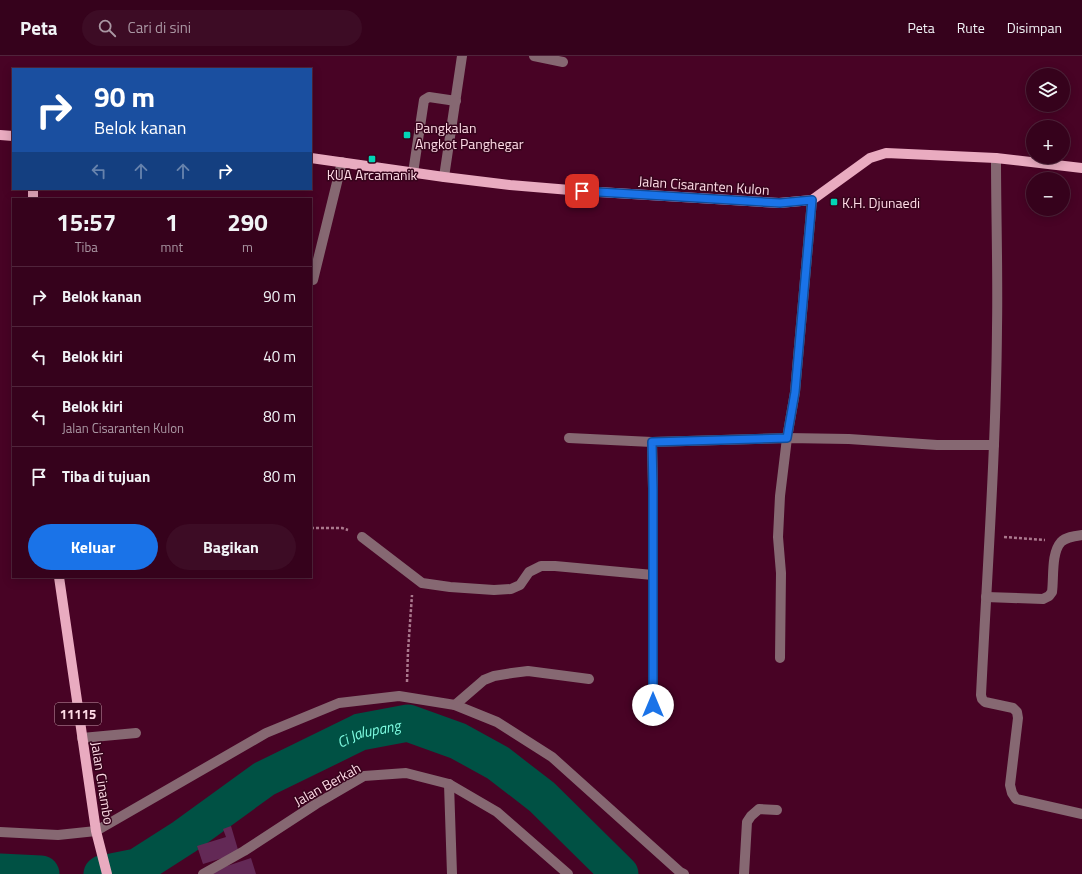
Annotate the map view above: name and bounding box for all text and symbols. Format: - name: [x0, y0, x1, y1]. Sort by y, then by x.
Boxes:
- search box: [82, 10, 362, 46]
- text: Peta: [20, 13, 58, 42]
- text: Cari di sini: [128, 16, 191, 39]
- icon: search: [96, 17, 118, 39]
- text: Peta: [908, 17, 935, 38]
- text: Rute: [957, 17, 985, 38]
- text: Disimpan: [1007, 17, 1062, 38]
- map controls: [1026, 68, 1070, 216]
- button: layers: [1026, 68, 1070, 112]
- text: 90 m: [94, 75, 155, 118]
- icon: right: [28, 84, 80, 136]
- text: Belok kanan: [94, 114, 186, 141]
- place label: Pangkalan Angkot Panghegar: [415, 117, 524, 154]
- button: +: [1026, 120, 1070, 164]
- marker: Pangkalan Angkot Panghegar: [402, 130, 412, 140]
- marker: KUA Arcamanik: [367, 154, 377, 164]
- icon: left: [88, 160, 110, 182]
- icon: ahead: [130, 160, 152, 182]
- icon: ahead: [172, 160, 194, 182]
- icon: right: [214, 160, 236, 182]
- place label: KUA Arcamanik: [327, 164, 418, 185]
- street label: Jalan Cisaranten Kulon: [638, 170, 770, 200]
- button: −: [1026, 172, 1070, 216]
- pin: [565, 174, 599, 208]
- icon: arrive: [571, 180, 593, 202]
- place label: K.H. Djunaedi: [842, 192, 920, 213]
- marker: K.H. Djunaedi: [829, 197, 839, 207]
- text: 15:57: [56, 204, 116, 240]
- text: 1: [165, 204, 179, 240]
- text: 290: [227, 204, 268, 240]
- text: Tiba: [75, 237, 98, 257]
- text: mnt: [161, 237, 183, 257]
- text: m: [242, 237, 253, 257]
- text: Belok kanan: [62, 285, 142, 308]
- text: 90 m: [263, 285, 296, 308]
- icon: right: [28, 286, 50, 308]
- text: Belok kiri: [62, 345, 123, 368]
- text: 40 m: [263, 345, 296, 368]
- icon: left: [28, 346, 50, 368]
- text: Belok kiri: [62, 395, 123, 418]
- text: 80 m: [263, 405, 296, 428]
- icon: left: [28, 406, 50, 428]
- text: Jalan Cisaranten Kulon: [62, 418, 184, 438]
- text: Tiba di tujuan: [62, 465, 150, 488]
- text: 80 m: [263, 465, 296, 488]
- icon: arrive: [28, 466, 50, 488]
- button: Keluar: [28, 524, 158, 570]
- button: Bagikan: [166, 524, 296, 570]
- position arrow: [632, 684, 674, 726]
- road number: 11115: [55, 703, 101, 725]
- water label: Ci Jalupang: [333, 713, 404, 753]
- street label: Jalan Cinambo: [86, 740, 120, 826]
- street label: Jalan Berkah: [290, 757, 364, 811]

